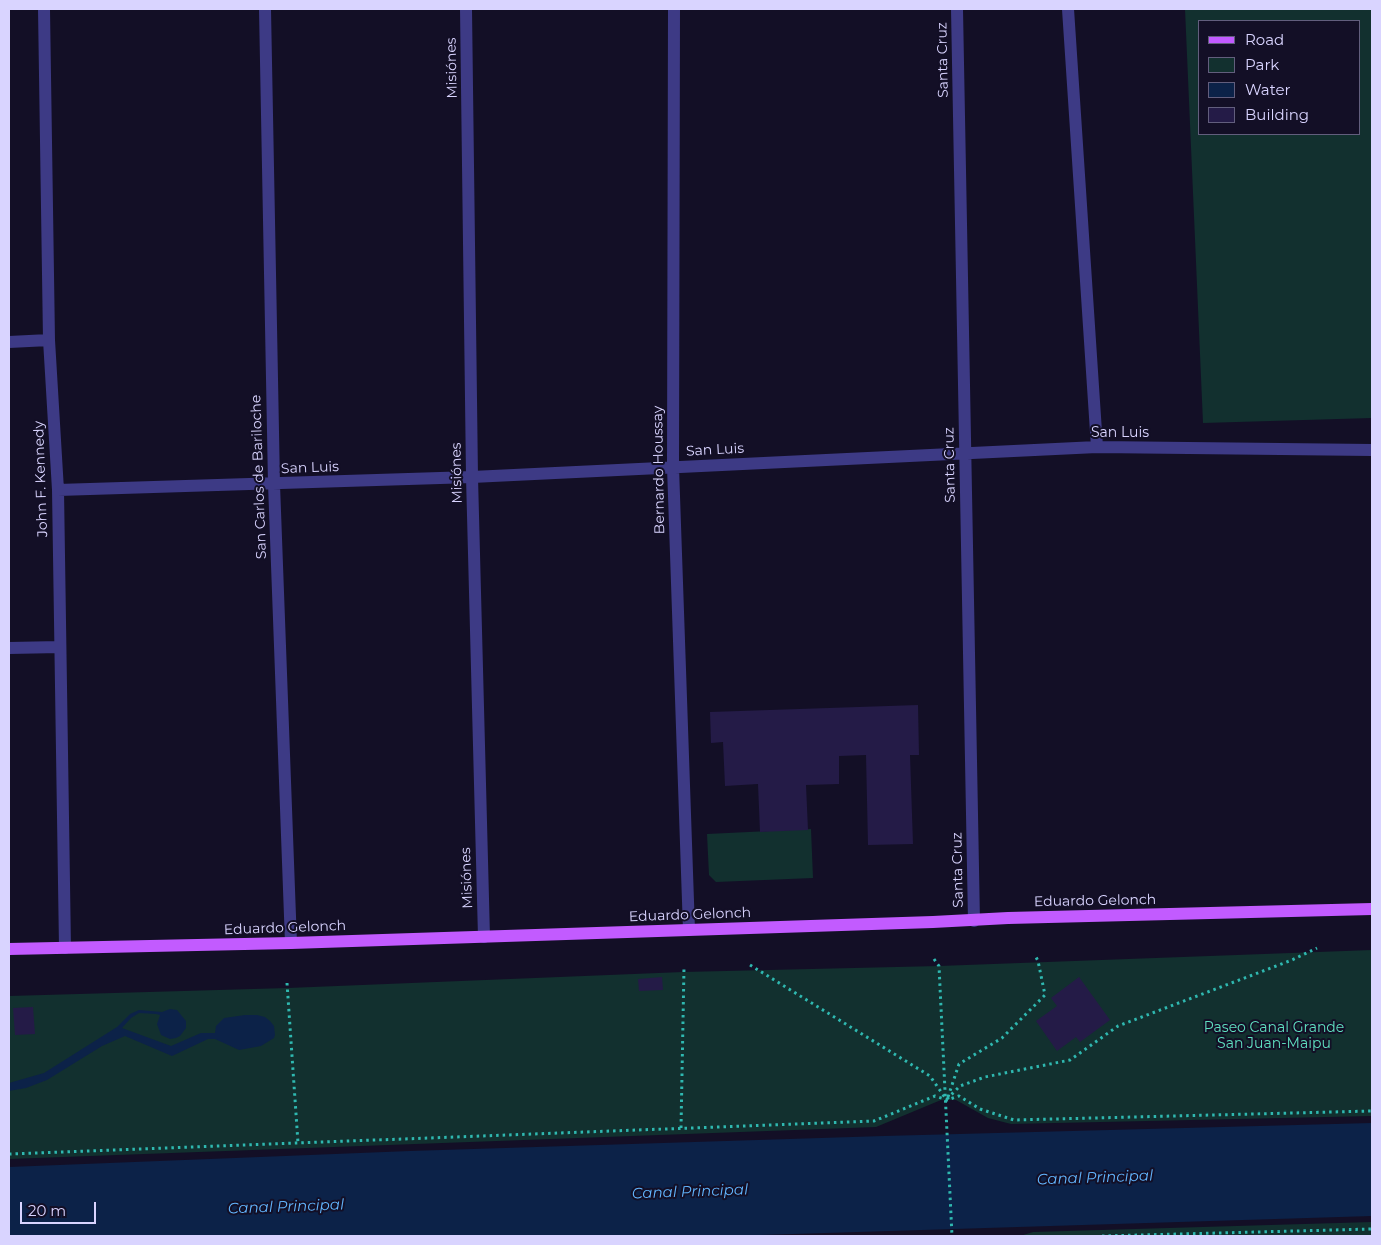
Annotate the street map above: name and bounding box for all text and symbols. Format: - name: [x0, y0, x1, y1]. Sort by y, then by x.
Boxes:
- legend: [1198, 20, 1361, 135]
- street label: Santa Cruz: [934, 22, 952, 98]
- text: Road: [1245, 30, 1284, 49]
- street label: Misiónes: [443, 37, 461, 99]
- text: Park: [1245, 55, 1279, 74]
- text: Water: [1245, 80, 1291, 99]
- text: Building: [1245, 105, 1309, 124]
- street label: San Carlos de Bariloche: [248, 394, 270, 560]
- street label: Bernardo Houssay: [649, 406, 669, 534]
- street label: John F. Kennedy: [31, 421, 51, 537]
- street label: San Luis: [1091, 425, 1149, 441]
- street label: Santa Cruz: [941, 427, 959, 503]
- street label: San Luis: [686, 440, 744, 460]
- street label: Misiónes: [448, 442, 466, 504]
- street label: San Luis: [281, 459, 339, 477]
- street label: Santa Cruz: [949, 832, 967, 908]
- street label: Misiónes: [458, 847, 476, 909]
- street label: Eduardo Gelonch: [1034, 892, 1156, 910]
- street label: Eduardo Gelonch: [629, 904, 751, 926]
- street label: Eduardo Gelonch: [224, 917, 346, 939]
- park label: Paseo Canal Grande San Juan-Maipu: [1204, 1020, 1344, 1052]
- water label: Canal Principal: [1037, 1167, 1153, 1189]
- water label: Canal Principal: [632, 1181, 748, 1203]
- scale bar: [22, 1192, 99, 1224]
- water label: Canal Principal: [228, 1196, 344, 1218]
- text: 20 m: [28, 1201, 66, 1220]

